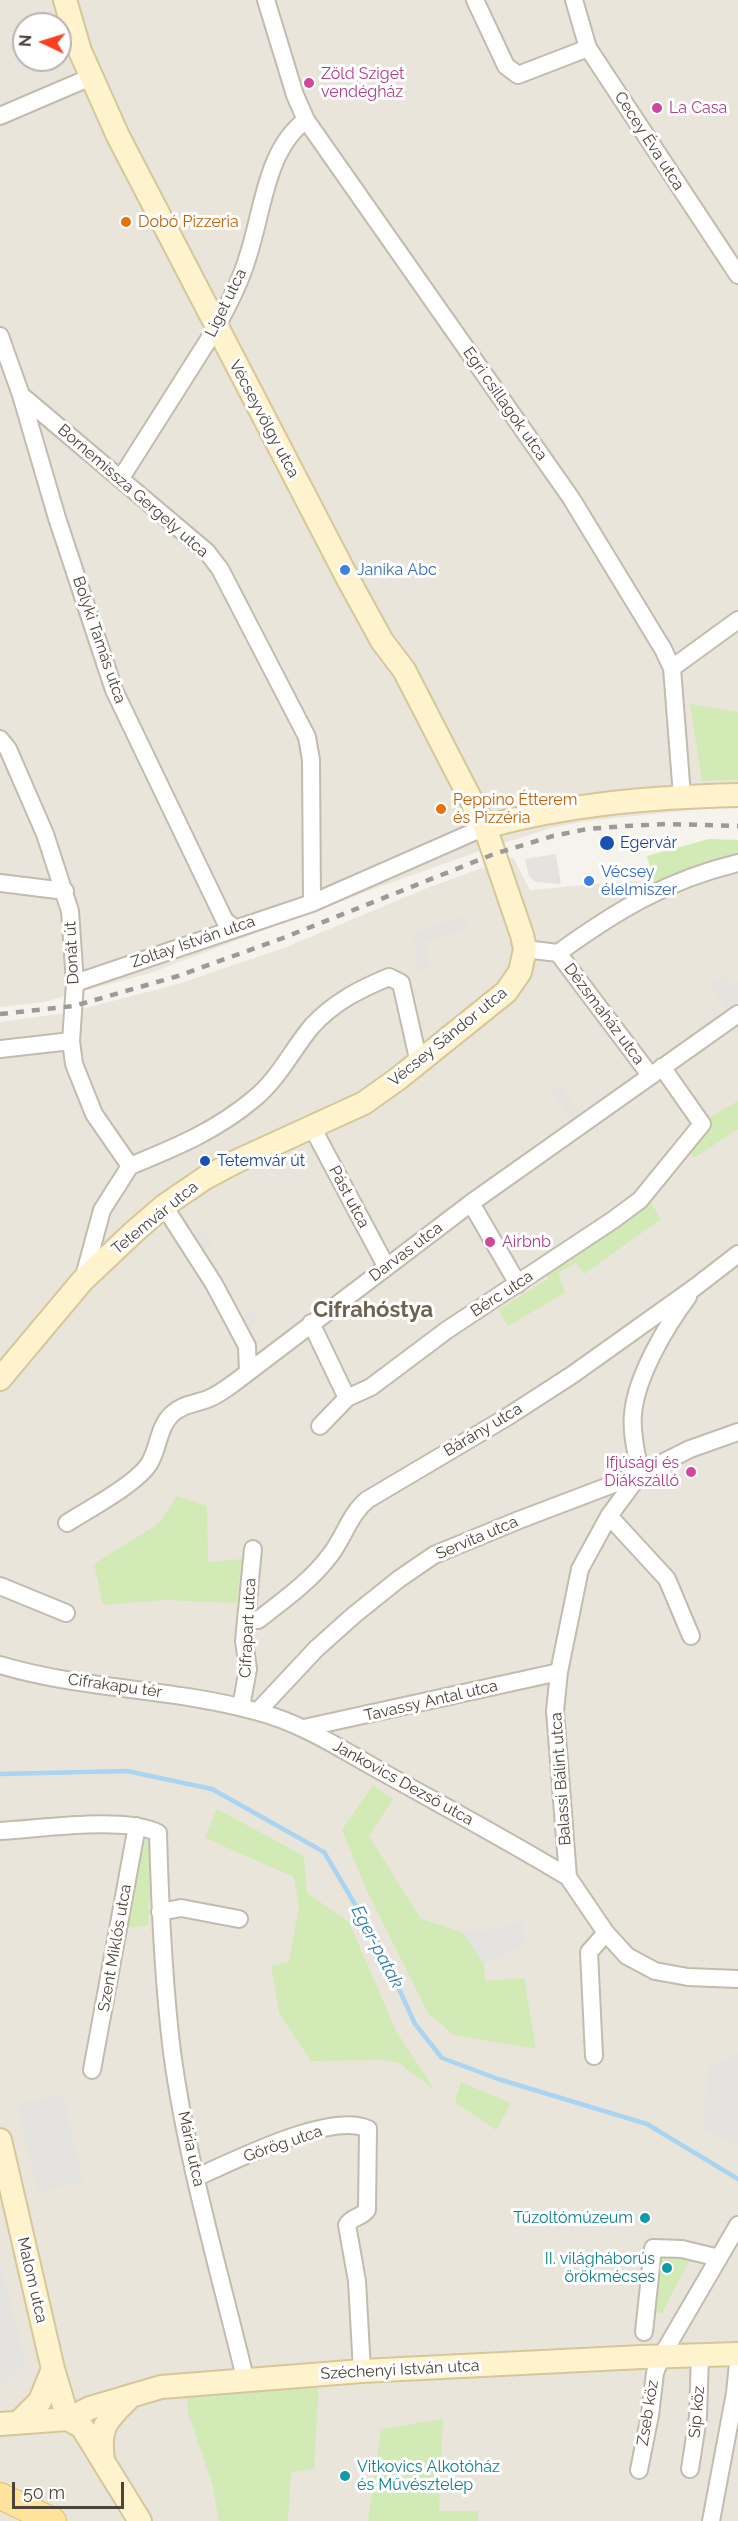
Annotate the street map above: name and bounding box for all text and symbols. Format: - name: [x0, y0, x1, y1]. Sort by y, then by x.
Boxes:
- north arrow: [12, 12, 72, 72]
- text: N: [16, 34, 35, 48]
- place label: Zöld Sziget vendégház: [321, 64, 404, 102]
- marker: Zöld Sziget vendégház: [302, 76, 316, 90]
- street label: Cecey Éva utca: [610, 88, 688, 194]
- place label: La Casa: [669, 98, 727, 118]
- marker: La Casa: [650, 101, 664, 115]
- place label: Dobó Pizzeria: [138, 212, 239, 232]
- marker: Dobó Pizzeria: [119, 215, 133, 229]
- street label: Liget utca: [201, 266, 251, 340]
- street label: Egri csillagok utca: [459, 344, 551, 464]
- street label: Vécseyvölgy utca: [225, 357, 303, 481]
- street label: Bornemissza Gergely utca: [54, 420, 212, 562]
- place label: Janika Abc: [357, 560, 437, 580]
- marker: Janika Abc: [338, 563, 352, 577]
- street label: Bolyki Tamás utca: [68, 574, 130, 706]
- place label: Peppino Étterem és Pizzéria: [453, 790, 577, 828]
- marker: Peppino Étterem és Pizzéria: [434, 802, 448, 816]
- place label: Egervár: [620, 833, 677, 853]
- marker: Egervár: [598, 834, 616, 852]
- place label: Vécsey élelmiszer: [601, 862, 677, 900]
- marker: Vécsey élelmiszer: [582, 874, 596, 888]
- street label: Zoltay István utca: [128, 912, 258, 972]
- street label: Donát út: [61, 921, 83, 985]
- street label: Dézsmaház utca: [560, 960, 648, 1068]
- street label: Vécsey Sándor utca: [385, 983, 511, 1091]
- place label: Tetemvár út: [217, 1151, 305, 1171]
- marker: Tetemvár út: [198, 1154, 212, 1168]
- street label: Pást utca: [325, 1162, 373, 1232]
- street label: Tetemvár utca: [108, 1177, 202, 1259]
- street label: Darvas utca: [366, 1218, 446, 1286]
- place label: Airbnb: [502, 1232, 551, 1252]
- marker: Airbnb: [483, 1235, 497, 1249]
- street label: Bérc utca: [467, 1267, 537, 1321]
- district label: Cifrahóstya: [313, 1297, 433, 1323]
- street label: Bárány utca: [440, 1399, 526, 1461]
- place label: Ifjúsági és Diákszálló: [604, 1453, 679, 1491]
- marker: Ifjúsági és Diákszálló: [684, 1465, 698, 1479]
- street label: Servita utca: [433, 1512, 521, 1564]
- street label: Cifrapart utca: [236, 1578, 260, 1678]
- street label: Cifrakapu tér: [67, 1670, 163, 1702]
- street label: Tavassy Antal utca: [362, 1676, 500, 1726]
- street label: Balassi Bálint utca: [547, 1712, 575, 1846]
- street label: Jankovics Dezső utca: [329, 1736, 477, 1830]
- street label: Szent Miklós utca: [94, 1883, 136, 2013]
- water label: Eger-patak: [346, 1902, 408, 1992]
- street label: Mária utca: [174, 2109, 208, 2189]
- street label: Görög utca: [241, 2122, 325, 2166]
- place label: Tűzoltómúzeum: [513, 2208, 633, 2228]
- marker: Tűzoltómúzeum: [638, 2211, 652, 2225]
- street label: Malom utca: [13, 2235, 51, 2325]
- place label: II. világháborús örökmécses: [545, 2249, 655, 2287]
- marker: II. világháborús örökmécses: [660, 2261, 674, 2275]
- street label: Széchenyi István utca: [320, 2356, 480, 2384]
- street label: Zseb köz: [633, 2379, 663, 2447]
- street label: Síp köz: [685, 2385, 709, 2439]
- place label: Vitkovics Alkotóház és Művésztelep: [357, 2457, 500, 2495]
- marker: Vitkovics Alkotóház és Művésztelep: [338, 2469, 352, 2483]
- scale bar: [15, 2470, 128, 2508]
- text: 50 m: [23, 2482, 65, 2503]

